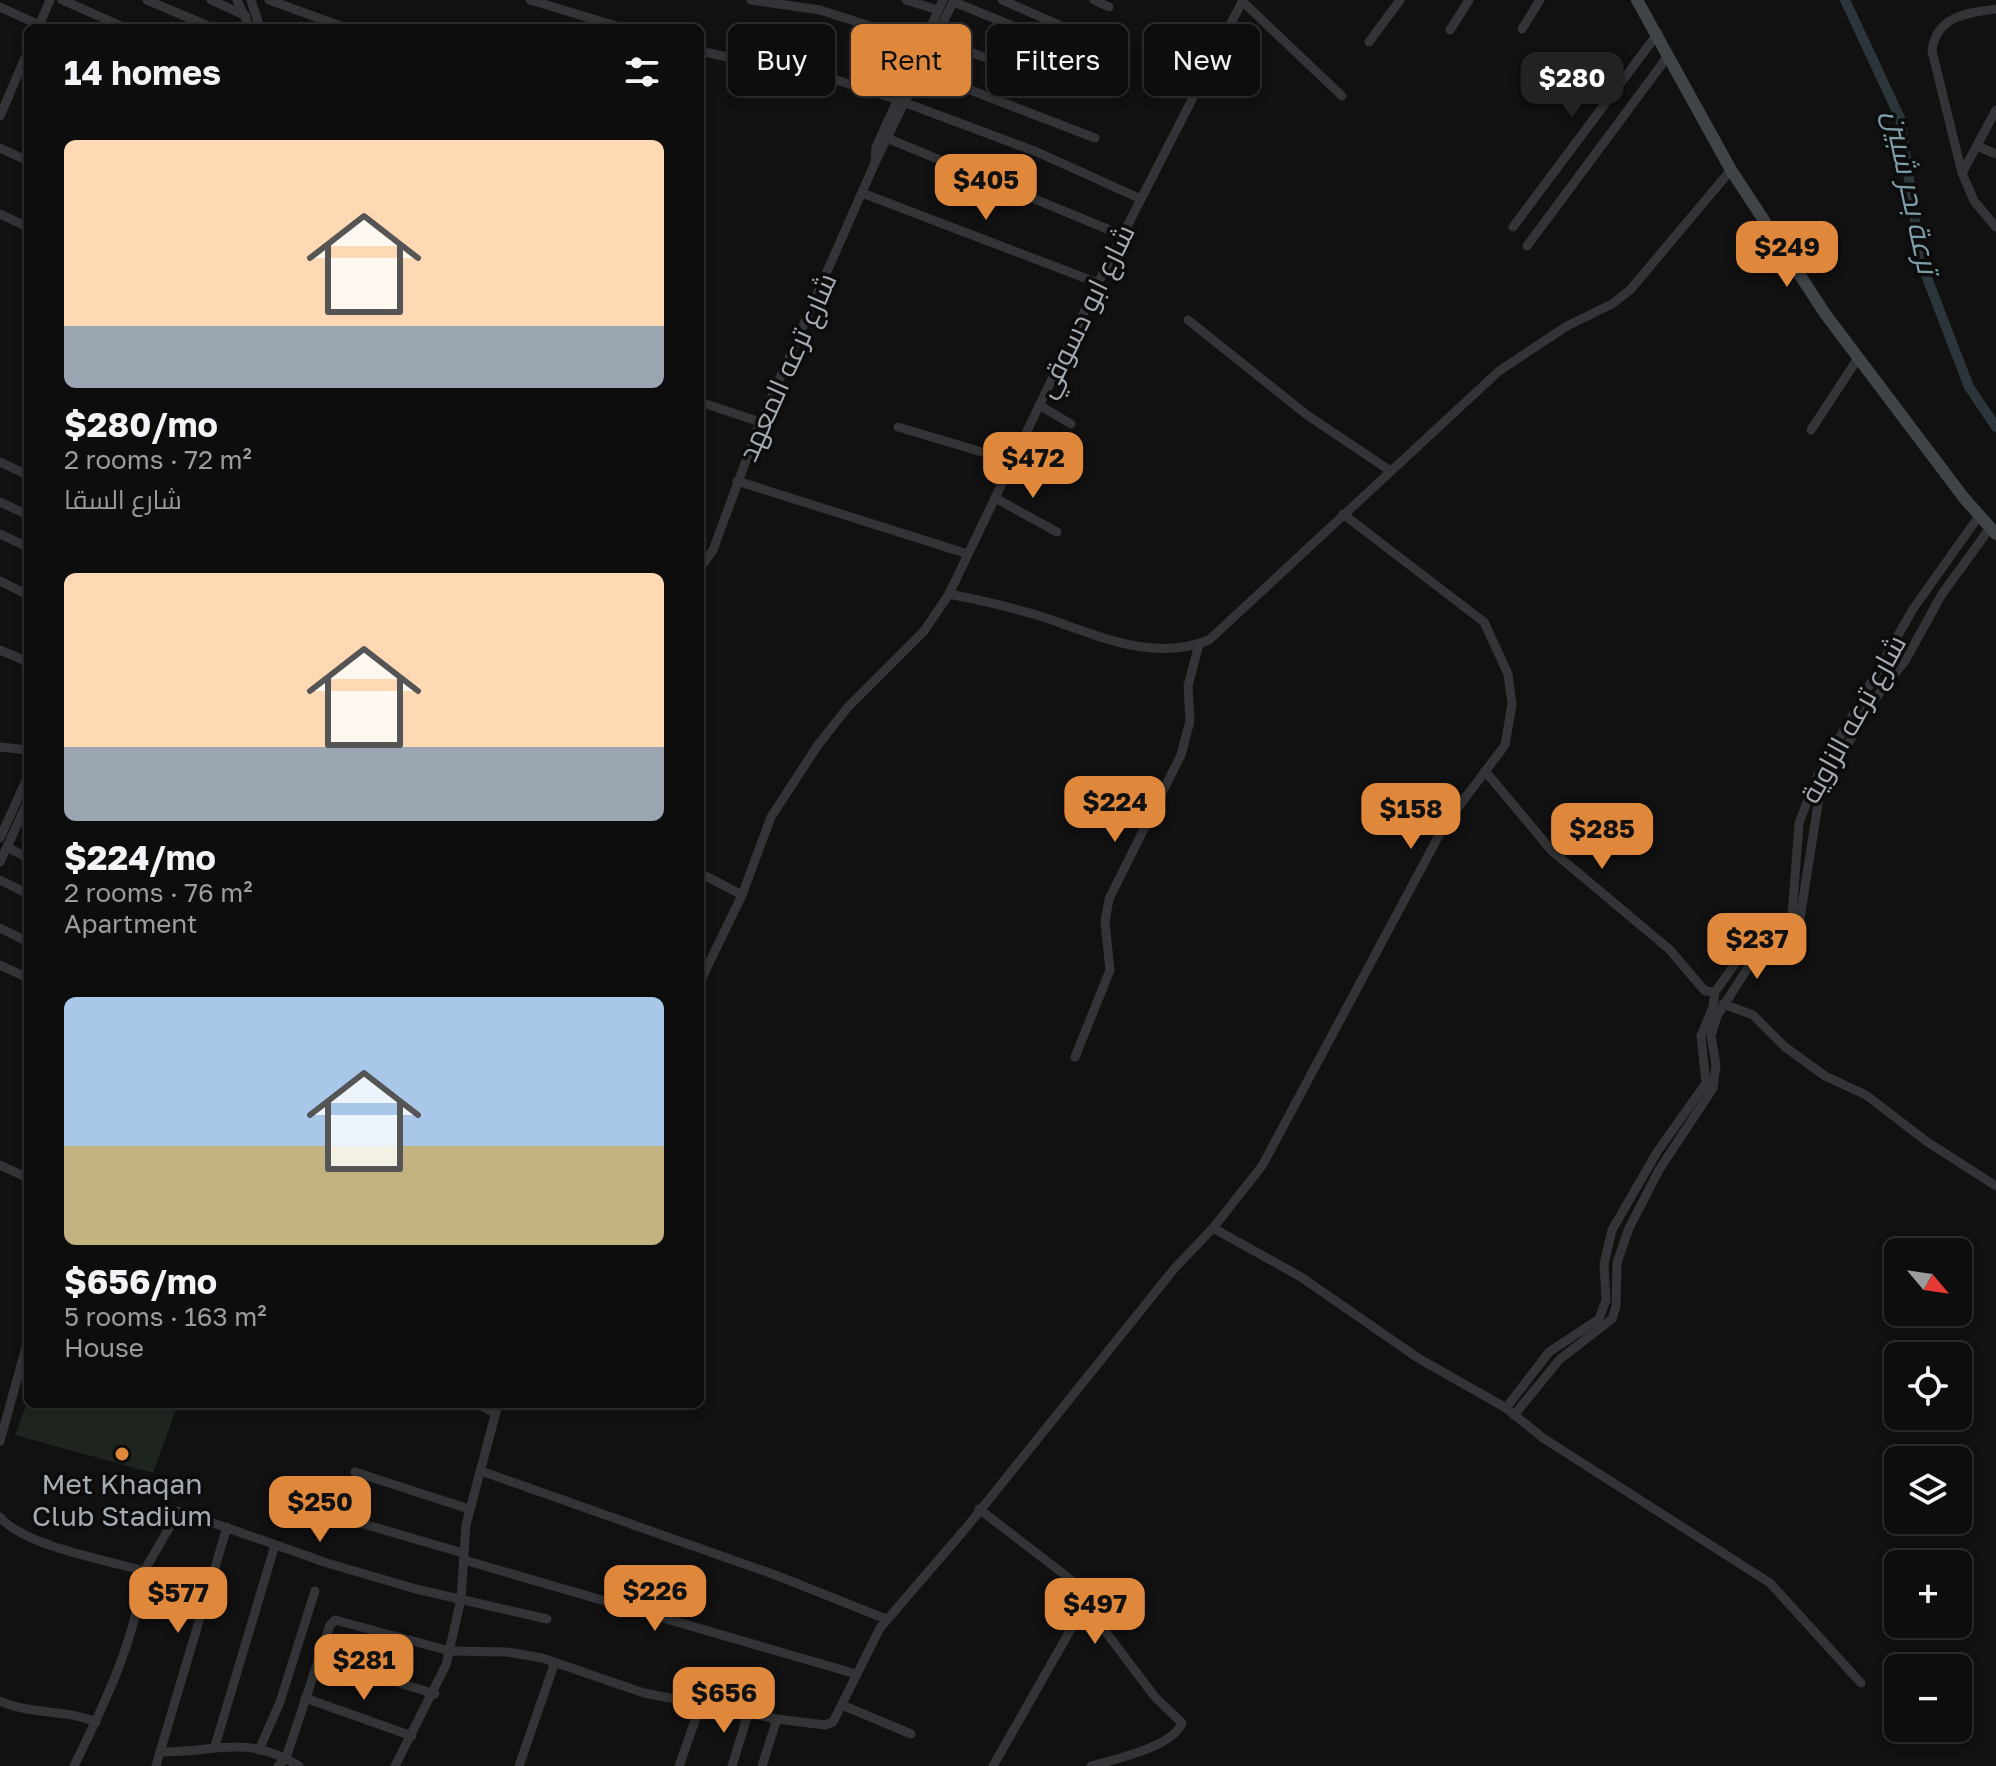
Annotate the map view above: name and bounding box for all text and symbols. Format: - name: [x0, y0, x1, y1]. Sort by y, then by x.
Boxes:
- chip: Buy: [728, 24, 835, 96]
- chip: Rent: [851, 24, 971, 96]
- chip: Filters: [987, 24, 1128, 96]
- chip: New: [1144, 24, 1260, 96]
- icon: filters: [620, 50, 664, 94]
- text: 14 homes: [64, 52, 221, 92]
- pin: $280: [1525, 52, 1619, 120]
- text: $280: [1539, 62, 1605, 93]
- water label: ترعة بحر شبين: [1876, 107, 1948, 282]
- pin: $405: [939, 154, 1033, 222]
- text: $405: [953, 164, 1019, 195]
- icon: home: [292, 192, 436, 336]
- street label: شارع ابو دسوقي: [1028, 219, 1146, 405]
- pin: $249: [1740, 221, 1834, 289]
- text: $249: [1754, 231, 1820, 262]
- street label: شارع ترعه المعهد: [730, 268, 845, 467]
- text: $280/mo: [64, 404, 218, 444]
- pin: $472: [986, 432, 1080, 500]
- text: $472: [1001, 442, 1065, 473]
- text: 2 rooms · 72 m²: [64, 444, 252, 475]
- text: شارع السقا: [64, 484, 182, 515]
- icon: home: [292, 625, 436, 769]
- street label: شارع ترعه الزاوية: [1793, 629, 1915, 810]
- pin: $224: [1068, 776, 1162, 844]
- pin: $158: [1364, 783, 1458, 851]
- text: $224: [1082, 786, 1148, 817]
- text: $158: [1379, 793, 1443, 824]
- pin: $285: [1555, 803, 1649, 871]
- text: $285: [1569, 813, 1635, 844]
- text: $224/mo: [64, 837, 216, 877]
- text: 2 rooms · 76 m²: [64, 877, 253, 908]
- text: Apartment: [64, 908, 197, 939]
- pin: $237: [1710, 913, 1804, 981]
- text: $237: [1725, 923, 1789, 954]
- icon: home: [292, 1049, 436, 1193]
- north arrow: [1884, 1238, 1972, 1326]
- map controls: [1884, 1238, 1972, 1742]
- text: $656/mo: [64, 1261, 217, 1301]
- text: 5 rooms · 163 m²: [64, 1301, 267, 1332]
- text: House: [64, 1332, 144, 1363]
- button: locate: [1884, 1342, 1972, 1430]
- marker: Met Khaqan Club Stadium: [113, 1445, 131, 1463]
- button: layers: [1884, 1446, 1972, 1534]
- place label: Met Khaqan Club Stadium: [32, 1467, 212, 1532]
- pin: $250: [273, 1476, 367, 1544]
- text: $250: [287, 1486, 353, 1517]
- button: +: [1884, 1550, 1972, 1638]
- pin: $226: [608, 1565, 702, 1633]
- pin: $577: [131, 1567, 225, 1635]
- text: $226: [622, 1575, 688, 1606]
- text: $577: [147, 1577, 209, 1608]
- pin: $497: [1048, 1578, 1142, 1646]
- text: $497: [1063, 1588, 1127, 1619]
- pin: $281: [317, 1634, 411, 1702]
- text: $281: [332, 1644, 396, 1675]
- button: −: [1884, 1654, 1972, 1742]
- pin: $656: [677, 1667, 771, 1735]
- text: $656: [691, 1677, 757, 1708]

